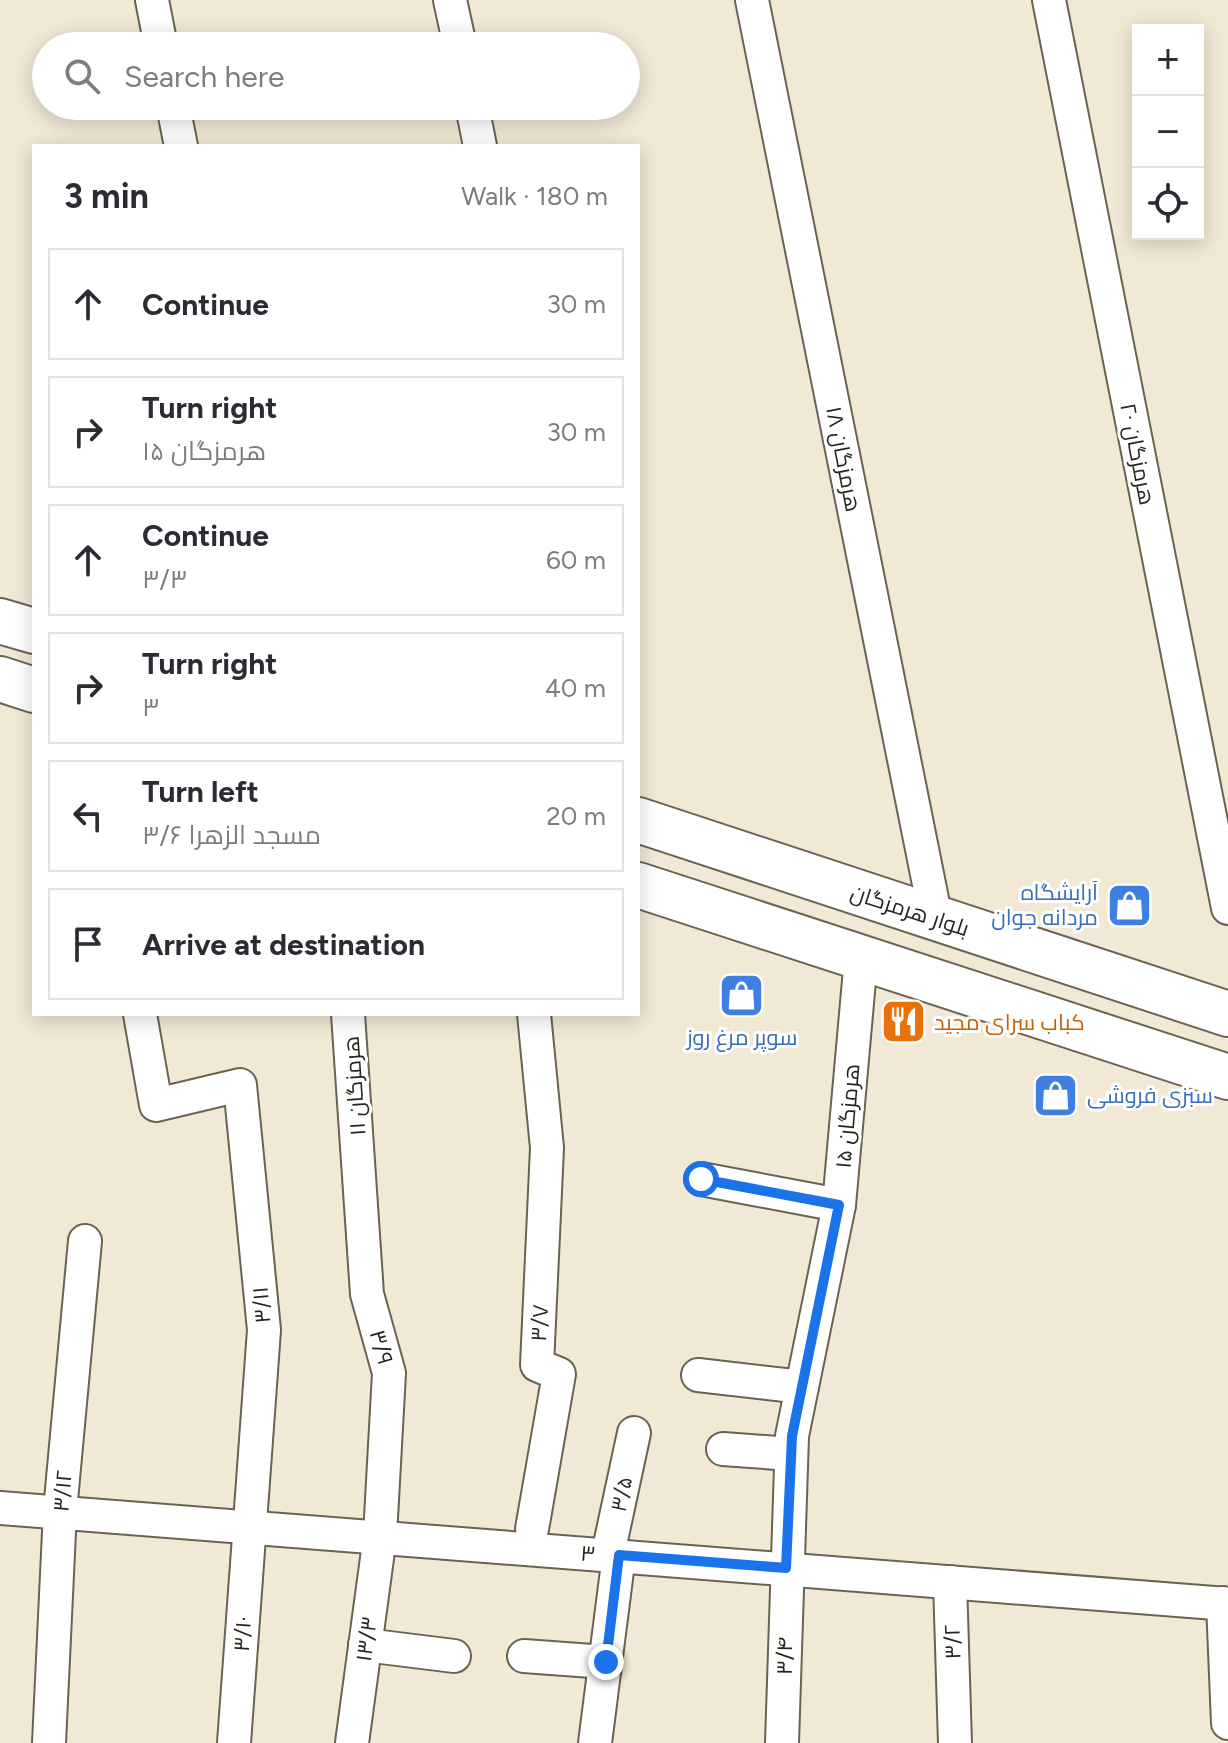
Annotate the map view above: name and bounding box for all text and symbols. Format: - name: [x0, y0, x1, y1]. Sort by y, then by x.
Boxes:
- map controls: [1132, 24, 1204, 240]
- button: +: [1132, 24, 1204, 96]
- search box: [32, 32, 640, 120]
- icon: search: [60, 54, 104, 98]
- text: Search here: [124, 58, 284, 95]
- button: −: [1132, 96, 1204, 168]
- button: locate: [1132, 168, 1204, 240]
- text: 3 min: [64, 176, 149, 217]
- text: Walk · 180 m: [461, 180, 608, 212]
- icon: ahead: [66, 282, 110, 326]
- text: Continue: [142, 286, 269, 323]
- text: 30 m: [547, 288, 606, 320]
- text: Turn right: [142, 389, 277, 426]
- street label: هرمزگان ۲۰: [1114, 401, 1161, 507]
- street label: هرمزگان ۱۸: [820, 404, 867, 514]
- icon: right: [66, 410, 110, 454]
- text: 30 m: [547, 416, 606, 448]
- text: هرمزگان ۱۵: [142, 435, 266, 467]
- text: Continue: [142, 517, 269, 554]
- icon: ahead: [66, 538, 110, 582]
- text: 60 m: [546, 544, 606, 576]
- text: ۳/۳: [142, 563, 187, 595]
- text: Turn right: [142, 645, 277, 682]
- icon: right: [66, 666, 110, 710]
- text: 40 m: [545, 672, 606, 704]
- text: ۳: [142, 691, 160, 723]
- text: Turn left: [142, 773, 259, 810]
- icon: left: [66, 794, 110, 838]
- text: 20 m: [546, 800, 606, 832]
- text: مسجد الزهرا ۳/۶: [142, 819, 321, 851]
- street label: بلوار هرمزگان: [847, 879, 973, 942]
- place label: آرایشگاه مردانه جوان: [991, 879, 1098, 931]
- shop icon: آرایشگاه مردانه جوان: [1105, 881, 1153, 929]
- icon: arrive: [66, 922, 110, 966]
- text: Arrive at destination: [142, 926, 425, 963]
- shop icon: سوپر مرغ روز: [718, 972, 766, 1020]
- restaurant icon: کباب سرای مجید: [879, 998, 927, 1046]
- place label: کباب سرای مجید: [934, 1009, 1085, 1036]
- place label: سوپر مرغ روز: [685, 1024, 797, 1052]
- street label: هرمزگان ۱۱: [338, 1035, 371, 1137]
- street label: هرمزگان ۱۵: [829, 1063, 866, 1170]
- shop icon: سبزی فروشی: [1032, 1071, 1080, 1119]
- place label: سبزی فروشی: [1087, 1082, 1213, 1109]
- route start: [683, 1161, 719, 1197]
- street label: ۳/۱۱: [246, 1285, 277, 1325]
- street label: ۳/۷: [525, 1304, 554, 1342]
- street label: ۳/۹: [364, 1327, 399, 1368]
- street label: ۳/۱۲: [47, 1469, 78, 1513]
- street label: ۳/۵: [605, 1474, 638, 1514]
- street label: ۳: [580, 1540, 596, 1567]
- street label: ۳/۱۰: [228, 1615, 257, 1653]
- street label: ۱۳/۳: [350, 1615, 383, 1663]
- street label: ۳/۲: [938, 1624, 967, 1660]
- street label: ۳/۴: [771, 1637, 798, 1675]
- route end: [588, 1644, 624, 1680]

